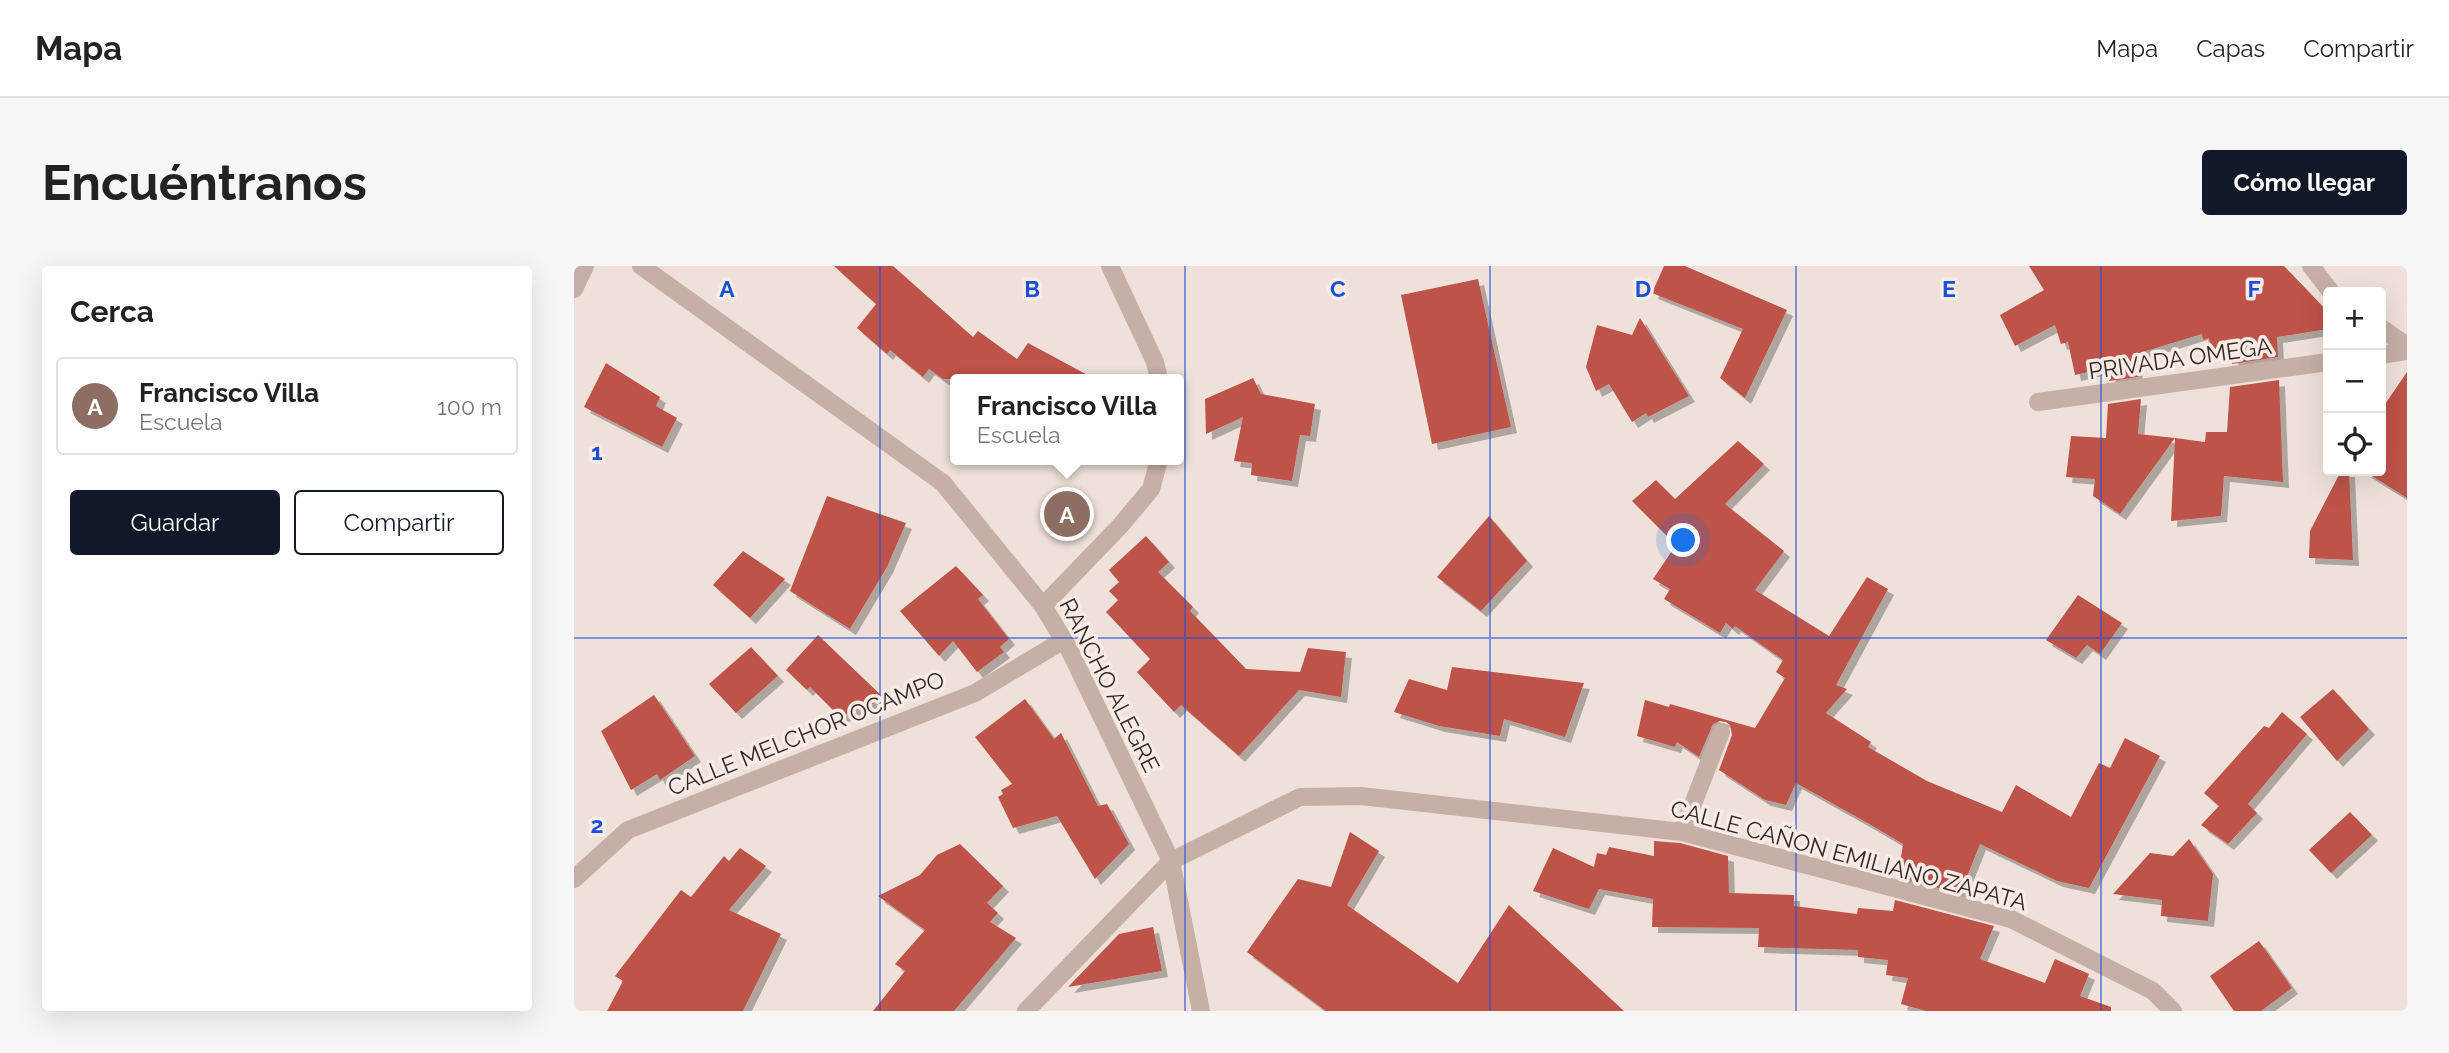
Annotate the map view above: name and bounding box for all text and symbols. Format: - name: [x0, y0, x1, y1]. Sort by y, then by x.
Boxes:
- text: Mapa: [35, 29, 122, 68]
- text: Mapa: [2096, 34, 2158, 63]
- text: Capas: [2196, 34, 2265, 63]
- text: Compartir: [2303, 34, 2414, 63]
- button: Cómo llegar: [2202, 150, 2407, 215]
- text: Encuéntranos: [42, 154, 367, 211]
- text: A: [719, 275, 735, 302]
- text: B: [1024, 275, 1040, 302]
- text: C: [1330, 275, 1346, 302]
- text: D: [1635, 275, 1651, 302]
- text: E: [1942, 275, 1956, 302]
- text: F: [2247, 275, 2261, 302]
- map controls: [2323, 287, 2386, 476]
- button: +: [2323, 287, 2386, 350]
- text: Cerca: [70, 294, 154, 329]
- street label: PRIVADA OMEGA: [2087, 332, 2274, 384]
- button: −: [2323, 350, 2386, 413]
- popup: [950, 374, 1184, 465]
- text: Francisco Villa: [139, 378, 319, 408]
- text: Francisco Villa: [977, 391, 1157, 421]
- text: A: [87, 393, 103, 420]
- text: 100 m: [437, 393, 502, 420]
- text: Escuela: [139, 408, 223, 435]
- button: locate: [2323, 413, 2386, 476]
- text: Escuela: [977, 421, 1061, 448]
- text: 1: [591, 438, 603, 465]
- pin: A: [1044, 488, 1090, 540]
- button: Guardar: [70, 490, 280, 555]
- button: Compartir: [294, 490, 504, 555]
- your location: [1666, 523, 1700, 557]
- street label: RANCHO ALEGRE: [1054, 594, 1166, 776]
- street label: CALLE MELCHOR OCAMPO: [664, 665, 948, 801]
- street label: CALLE CAÑON EMILIANO ZAPATA: [1668, 794, 2031, 916]
- text: 2: [591, 811, 603, 838]

